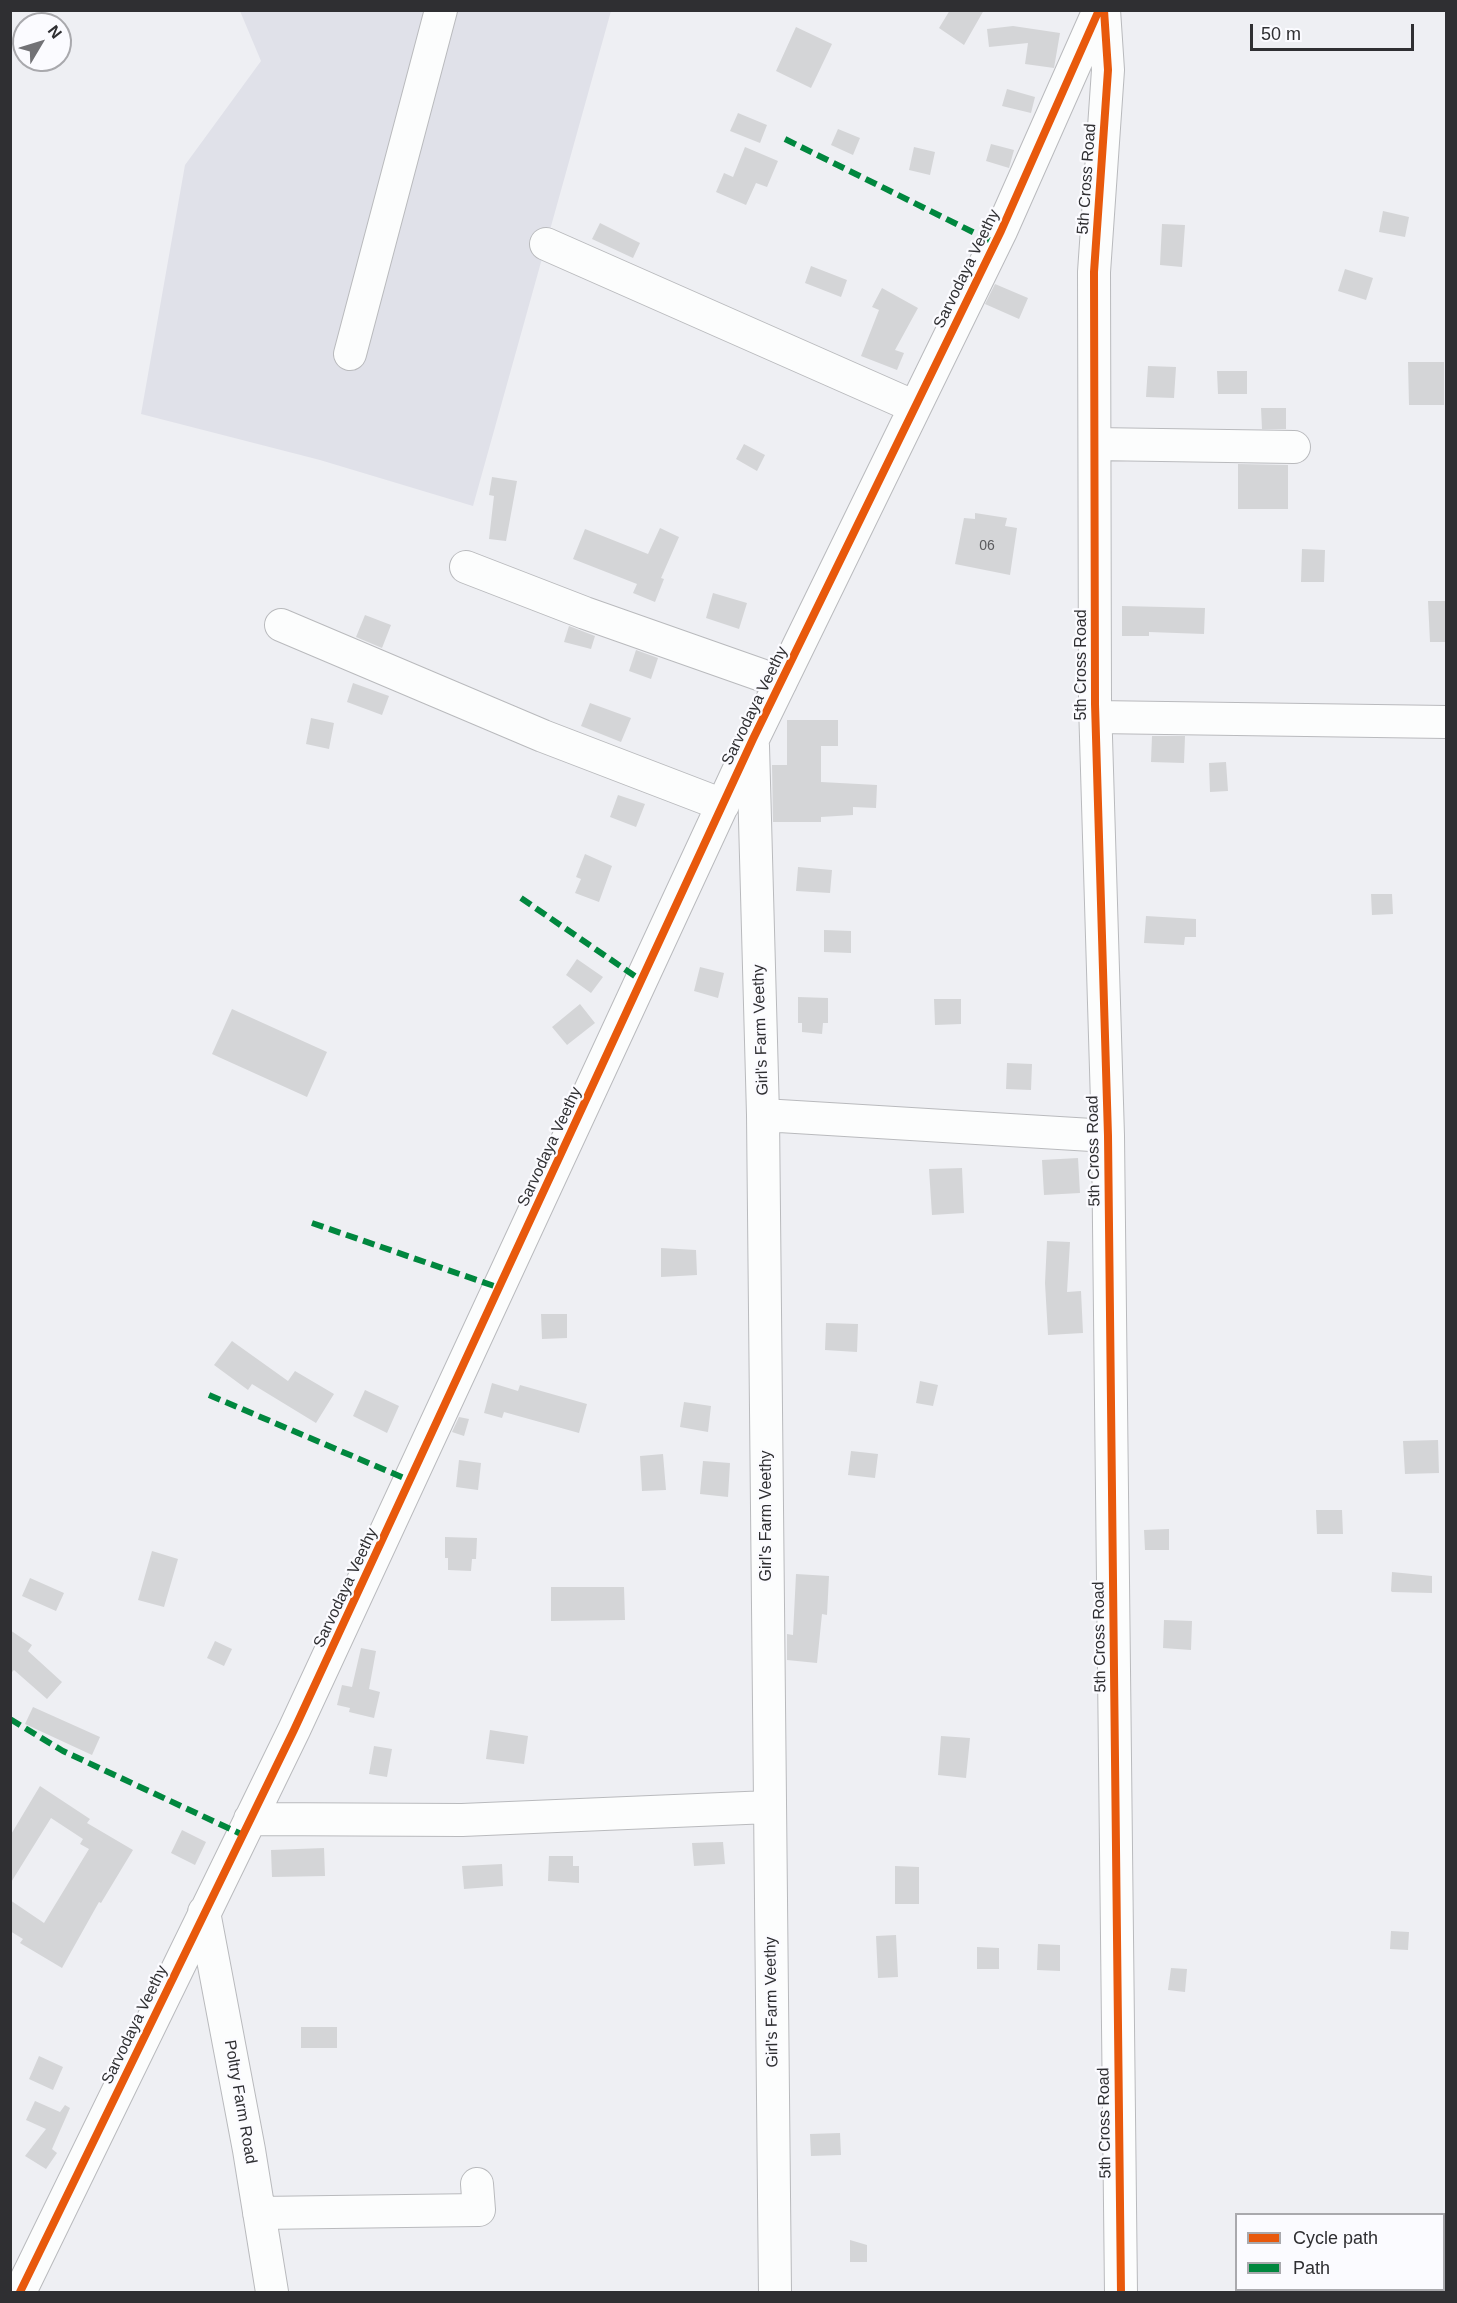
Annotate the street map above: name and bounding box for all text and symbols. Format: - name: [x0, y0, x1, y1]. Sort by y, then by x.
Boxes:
- north arrow: [12, 12, 72, 72]
- scale bar: [1253, 12, 1416, 50]
- text: N: [45, 22, 65, 42]
- text: 50 m: [1261, 24, 1301, 44]
- street label: 5th Cross Road: [1074, 123, 1100, 235]
- street label: Sarvodaya Veethy: [930, 206, 1004, 332]
- house number: 06: [979, 538, 995, 554]
- street label: 5th Cross Road: [1072, 609, 1092, 721]
- street label: Sarvodaya Veethy: [718, 643, 792, 769]
- street label: Girl's Farm Veethy: [749, 964, 773, 1096]
- street label: Sarvodaya Veethy: [514, 1084, 586, 1210]
- street label: 5th Cross Road: [1083, 1095, 1105, 1207]
- street label: Girl's Farm Veethy: [757, 1450, 777, 1582]
- street label: Sarvodaya Veethy: [310, 1525, 382, 1651]
- street label: 5th Cross Road: [1089, 1581, 1111, 1693]
- street label: Girl's Farm Veethy: [761, 1936, 783, 2068]
- street label: Sarvodaya Veethy: [98, 1962, 172, 2088]
- street label: Poltry Farm Road: [220, 2039, 260, 2165]
- street label: 5th Cross Road: [1094, 2067, 1116, 2179]
- legend: [1235, 2213, 1445, 2291]
- text: Cycle path: [1293, 2228, 1378, 2248]
- text: Path: [1293, 2258, 1330, 2278]

